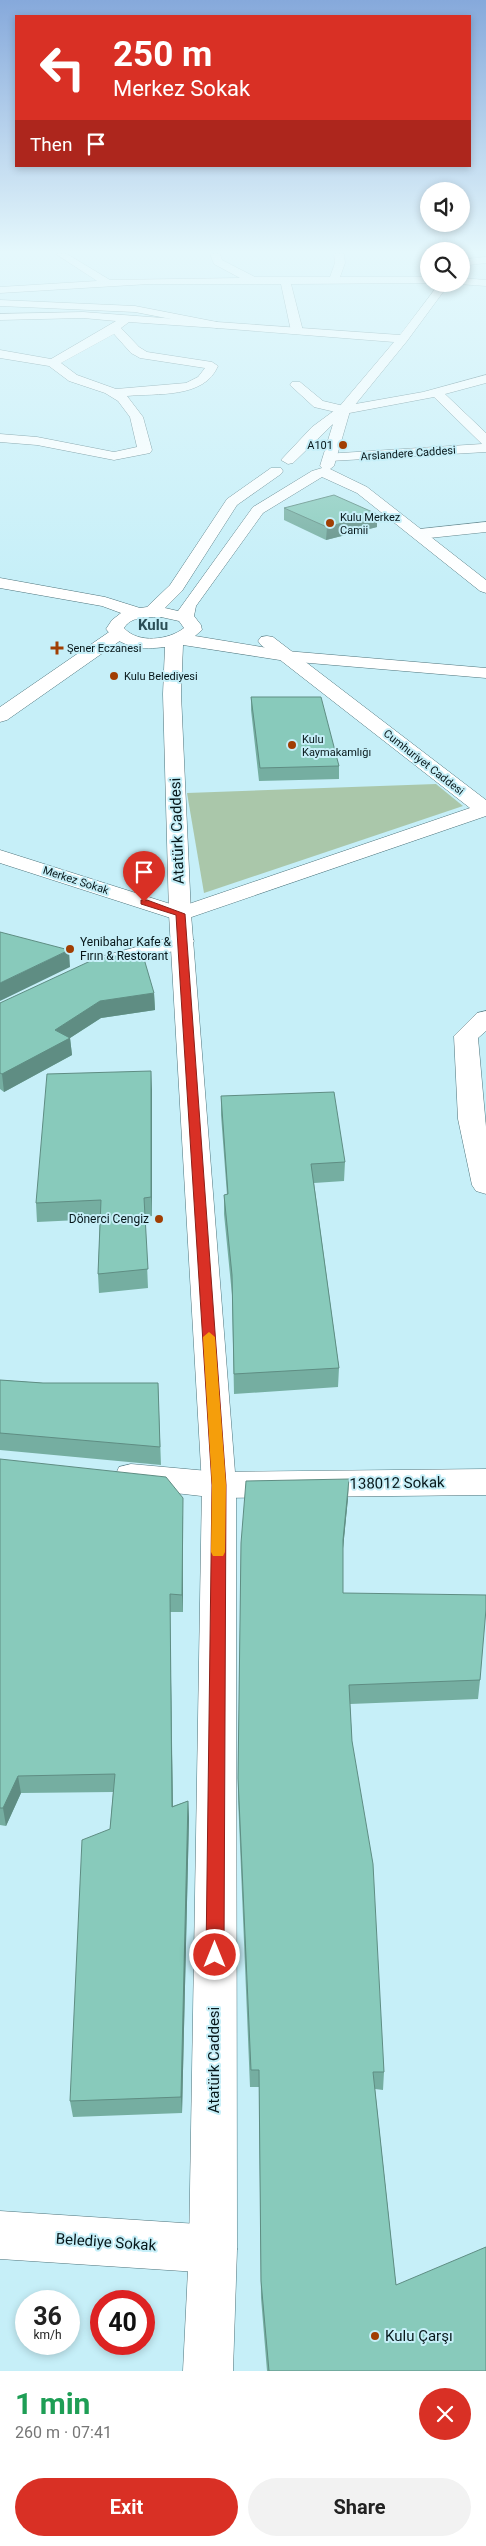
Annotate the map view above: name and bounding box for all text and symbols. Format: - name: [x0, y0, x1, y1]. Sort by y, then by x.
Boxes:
- text: 250 m: [113, 34, 212, 75]
- icon: left: [30, 35, 95, 100]
- text: Merkez Sokak: [113, 76, 250, 101]
- icon: arrive: [82, 130, 110, 158]
- text: Then: [30, 133, 72, 156]
- map controls: [420, 182, 470, 292]
- button: sound: [420, 182, 470, 232]
- button: search: [420, 242, 470, 292]
- place label: A101: [307, 439, 333, 452]
- marker: A101: [337, 439, 349, 451]
- street label: Arslandere Caddesi: [360, 444, 456, 463]
- place label: Kulu Merkez Camii: [340, 511, 401, 537]
- marker: Kulu Merkez Camii: [324, 517, 336, 529]
- district label: Kulu: [138, 616, 168, 634]
- marker: Şener Eczanesi: [51, 642, 63, 654]
- place label: Şener Eczanesi: [67, 642, 141, 655]
- marker: Kulu Belediyesi: [108, 670, 120, 682]
- place label: Kulu Belediyesi: [124, 670, 198, 683]
- street label: Cumhuriyet Caddesi: [381, 727, 466, 798]
- place label: Kulu Kaymakamlığı: [302, 733, 371, 759]
- marker: Kulu Kaymakamlığı: [286, 739, 298, 751]
- street label: Atatürk Caddesi: [166, 777, 188, 885]
- pin: [123, 851, 165, 902]
- icon: arrive: [130, 858, 158, 886]
- street label: Merkez Sokak: [41, 864, 111, 897]
- place label: Yenibahar Kafe & Fırın & Restorant: [80, 935, 172, 963]
- marker: Yenibahar Kafe & Fırın & Restorant: [64, 943, 76, 955]
- place label: Dönerci Cengiz: [69, 1212, 149, 1226]
- marker: Dönerci Cengiz: [153, 1213, 165, 1225]
- street label: 138012 Sokak: [349, 1473, 445, 1493]
- position arrow: [188, 1928, 240, 1980]
- street label: Atatürk Caddesi: [205, 2007, 223, 2113]
- street label: Belediye Sokak: [55, 2230, 157, 2255]
- speed limit sign: 40: [90, 2290, 155, 2355]
- text: 36: [33, 2302, 62, 2331]
- place label: Kulu Çarşı: [385, 2327, 453, 2345]
- text: km/h: [33, 2328, 62, 2342]
- marker: Kulu Çarşı: [369, 2330, 381, 2342]
- text: 1 min: [15, 2386, 90, 2421]
- button: close: [419, 2388, 471, 2440]
- text: 260 m · 07:41: [15, 2423, 112, 2442]
- button: Exit: [15, 2478, 238, 2536]
- button: Share: [248, 2478, 471, 2536]

